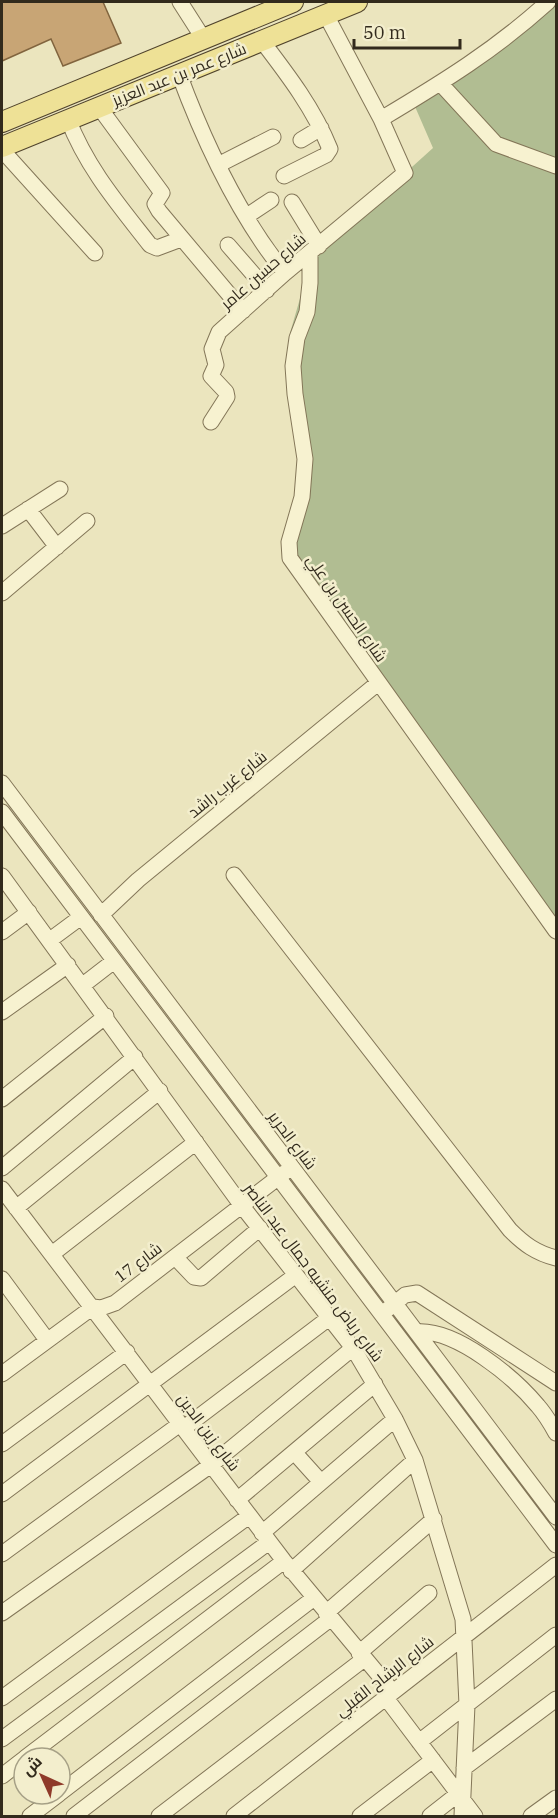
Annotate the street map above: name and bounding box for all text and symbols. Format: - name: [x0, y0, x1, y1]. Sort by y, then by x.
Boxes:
- scale bar: [354, 12, 460, 50]
- text: 50 m: [363, 21, 406, 44]
- street label: شارع عمر بن عبد العزيز: [108, 38, 250, 112]
- street label: شارع حسين عامر: [216, 229, 311, 316]
- street label: شارع الحسن بن علي: [299, 550, 392, 668]
- street label: شارع غرب راشد: [184, 746, 272, 823]
- street label: شارع الحرير: [262, 1106, 322, 1174]
- street label: شارع رياض منشيه جمال عبد الناصر: [238, 1178, 388, 1367]
- street label: شارع 17: [110, 1238, 167, 1288]
- street label: شارع زين الدين: [172, 1389, 245, 1476]
- street label: شارع الرشاح القبلي: [331, 1631, 440, 1724]
- north arrow: [12, 1746, 72, 1806]
- text: ش: [17, 1751, 46, 1780]

